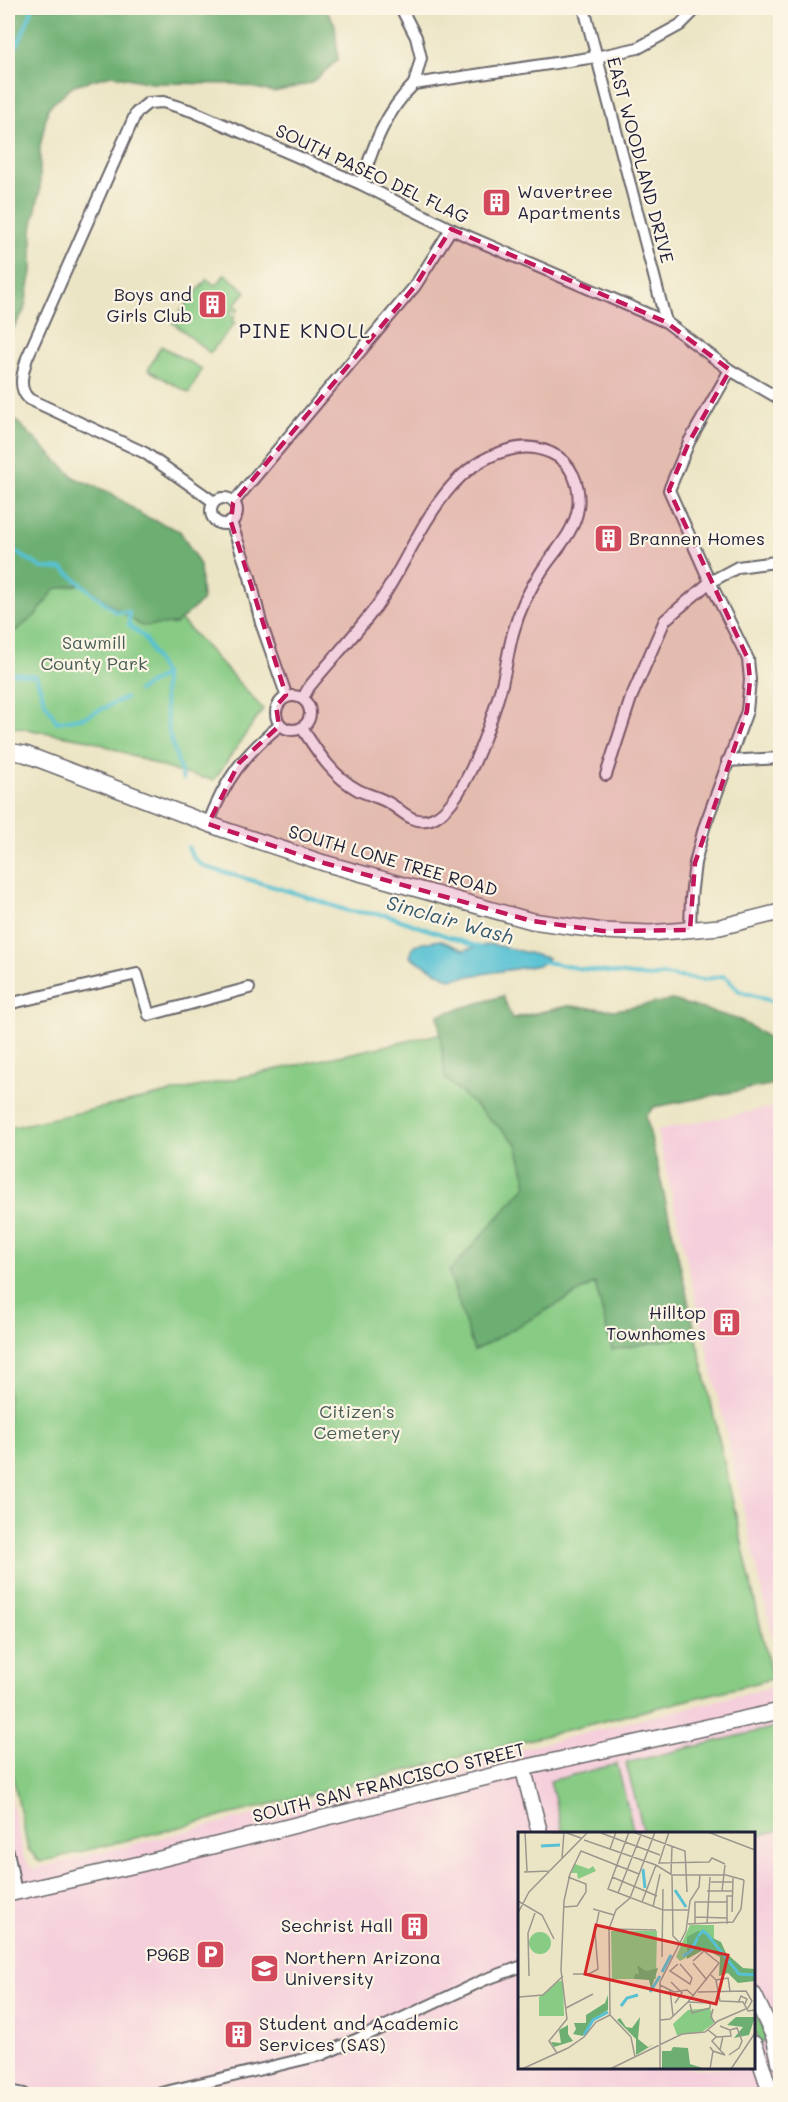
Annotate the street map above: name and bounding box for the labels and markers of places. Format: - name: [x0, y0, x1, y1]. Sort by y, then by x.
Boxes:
- place label: Wavertree Apartments: [517, 179, 621, 224]
- building icon: Wavertree Apartments: [480, 186, 512, 218]
- place label: Boys and Girls Club: [106, 282, 192, 327]
- building icon: Boys and Girls Club: [197, 289, 229, 321]
- building icon: Brannen Homes: [592, 523, 624, 555]
- place label: Brannen Homes: [629, 526, 765, 550]
- place label: Hilltop Townhomes: [606, 1300, 706, 1345]
- building icon: Hilltop Townhomes: [711, 1307, 743, 1339]
- building icon: Sechrist Hall: [398, 1910, 430, 1942]
- place label: Sechrist Hall: [281, 1913, 393, 1937]
- parking icon: P96B: [195, 1939, 227, 1971]
- place label: P96B: [146, 1942, 190, 1966]
- place label: Northern Arizona University: [285, 1945, 441, 1990]
- school or university icon: Northern Arizona University: [248, 1952, 280, 1984]
- place label: Student and Academic Services (SAS): [259, 2011, 459, 2056]
- building icon: Student and Academic Services (SAS): [222, 2018, 254, 2050]

